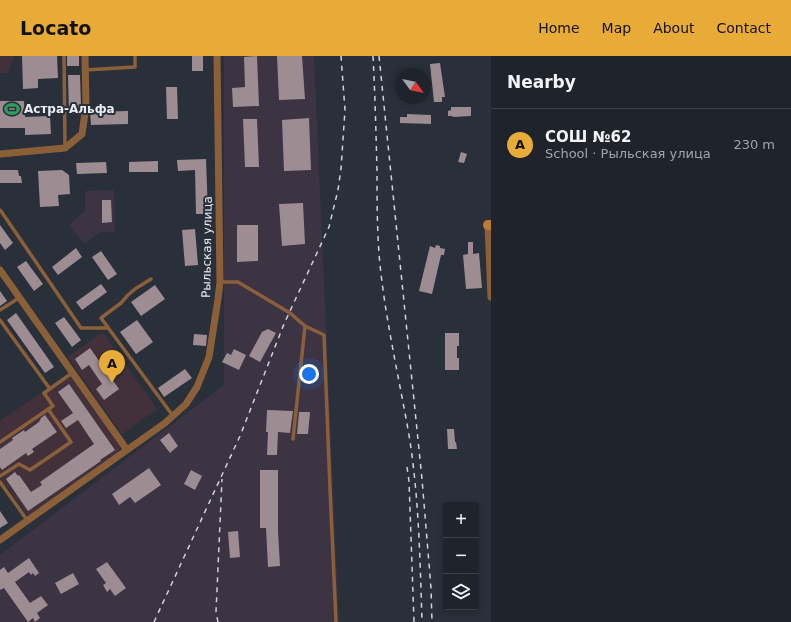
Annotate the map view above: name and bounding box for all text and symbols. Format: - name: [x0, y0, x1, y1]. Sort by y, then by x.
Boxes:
- text: Locato: [20, 17, 91, 39]
- text: Home: [538, 20, 580, 36]
- text: Map: [602, 20, 631, 36]
- text: About: [653, 20, 695, 36]
- text: Contact: [717, 20, 771, 36]
- north arrow: [395, 68, 431, 104]
- text: Nearby: [507, 72, 576, 92]
- sports icon: Астра-Альфа: [3, 100, 21, 118]
- place label: Астра-Альфа: [24, 102, 115, 116]
- text: СОШ №62: [545, 128, 631, 146]
- text: A: [515, 137, 525, 152]
- text: 230 m: [733, 137, 775, 152]
- text: School · Рыльская улица: [545, 146, 711, 161]
- street label: Рыльская улица: [199, 196, 215, 298]
- pin: A: [99, 350, 125, 383]
- your location: [299, 364, 319, 384]
- map controls: [443, 502, 479, 610]
- button: +: [443, 502, 479, 538]
- button: −: [443, 538, 479, 574]
- button: layers: [443, 574, 479, 610]

